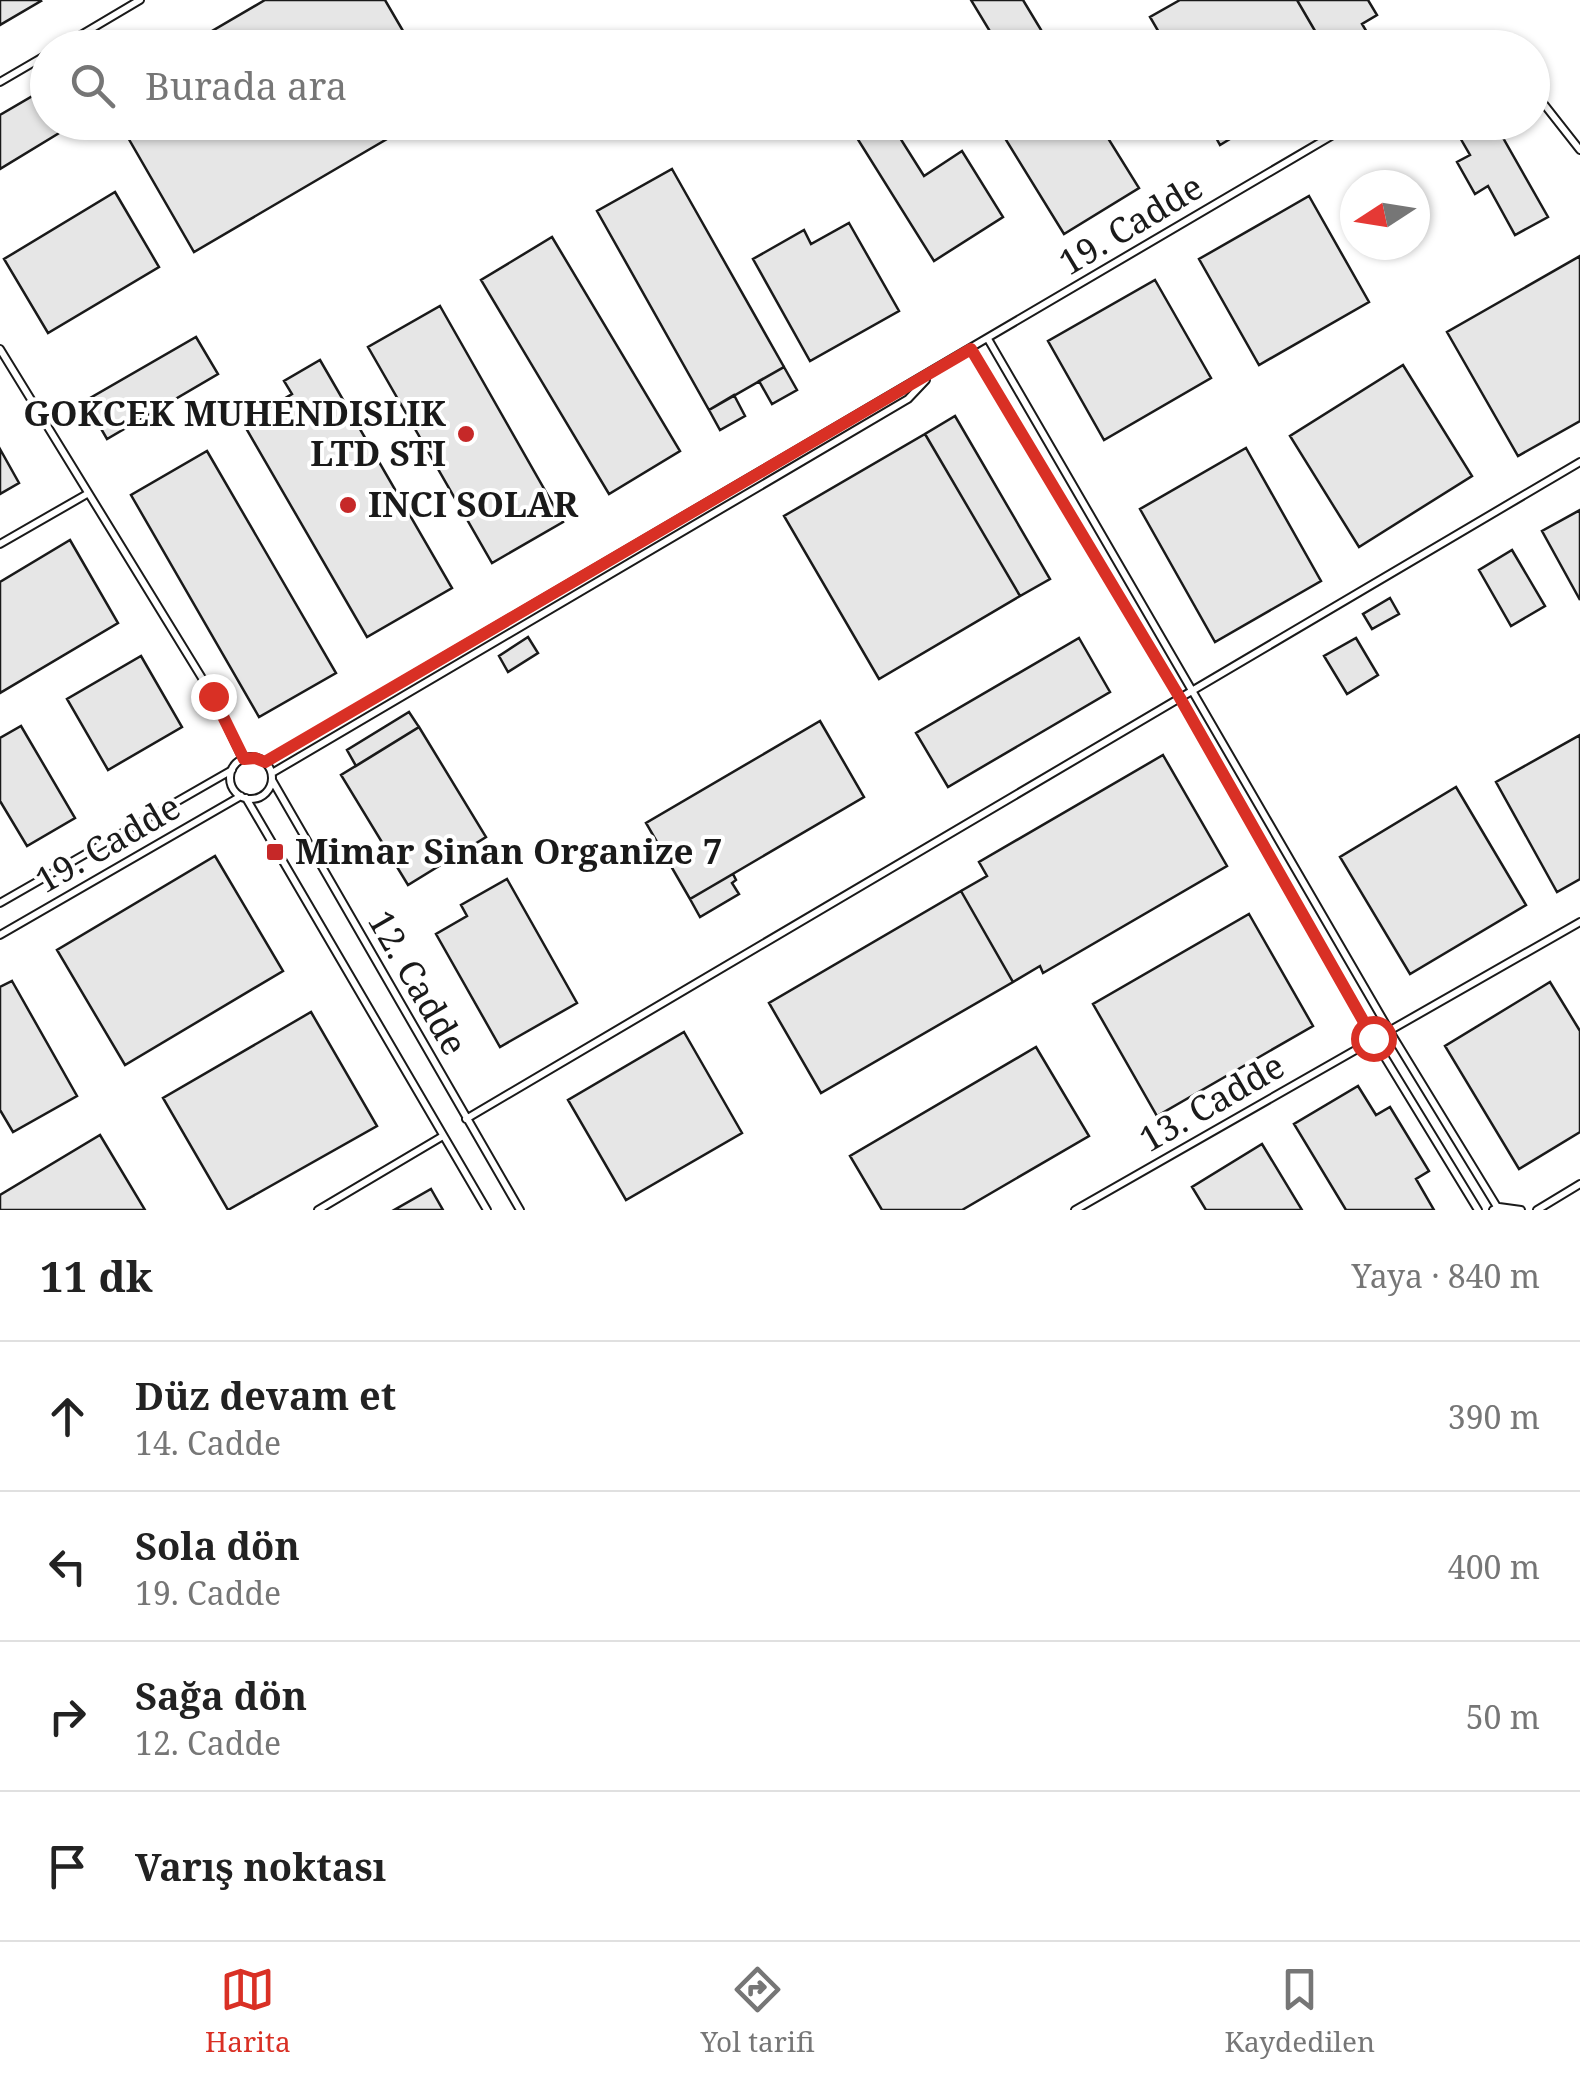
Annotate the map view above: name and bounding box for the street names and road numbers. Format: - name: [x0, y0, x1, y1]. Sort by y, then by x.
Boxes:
- street label: 19. Cadde: [1050, 162, 1211, 285]
- street label: 19. Cadde: [26, 782, 188, 903]
- street label: 12. Cadde: [358, 901, 479, 1063]
- street label: 13. Cadde: [1130, 1041, 1292, 1162]

